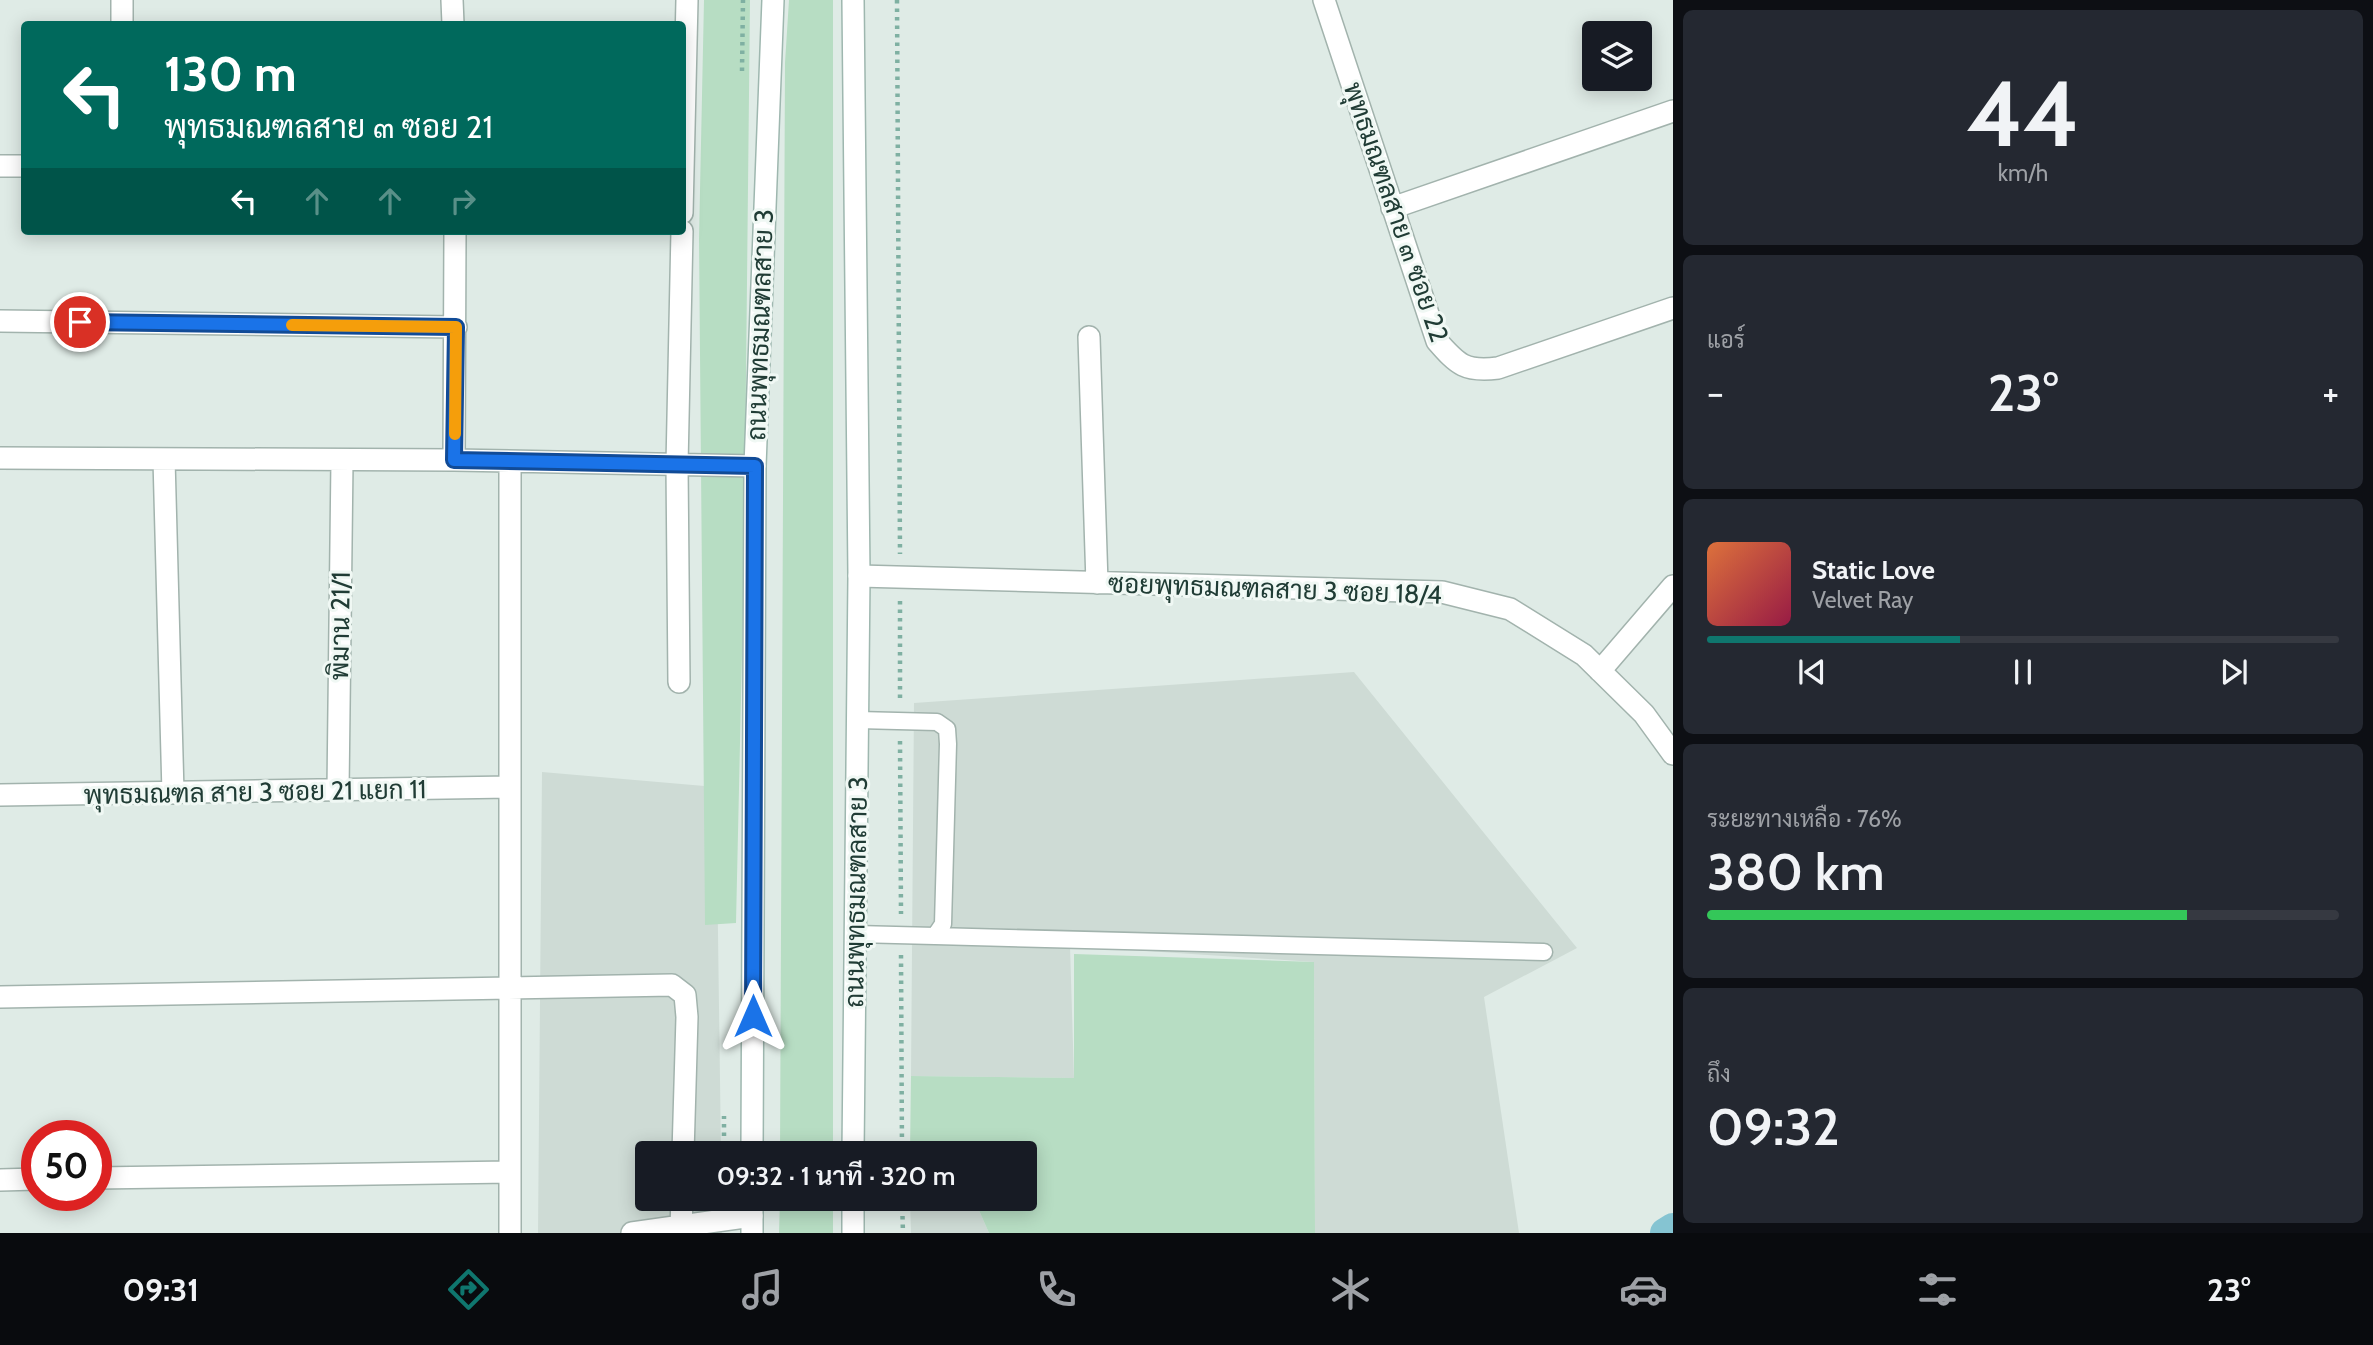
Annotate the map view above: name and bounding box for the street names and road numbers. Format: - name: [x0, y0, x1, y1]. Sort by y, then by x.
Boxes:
- street label: พุทธมณฑลสาย ๓ ซอย 22: [1335, 78, 1455, 347]
- street label: ถนนพุทธมณฑลสาย 3: [740, 209, 782, 441]
- street label: ซอยพุทธมณฑลสาย 3 ซอย 18/4: [1107, 567, 1442, 613]
- street label: พิมาน 21/1: [323, 571, 357, 681]
- street label: พุทธมณฑล สาย 3 ซอย 21 แยก 11: [83, 773, 427, 813]
- street label: ถนนพุทธมณฑลสาย 3: [838, 776, 876, 1008]

